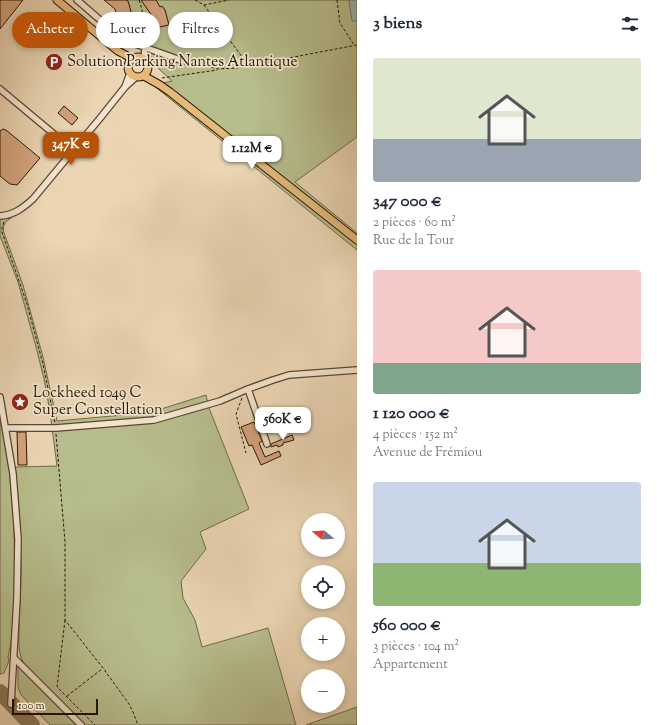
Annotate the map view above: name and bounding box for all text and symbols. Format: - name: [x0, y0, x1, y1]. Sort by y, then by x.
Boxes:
- chip: Acheter: [12, 12, 88, 48]
- chip: Louer: [96, 12, 160, 48]
- chip: Filtres: [168, 12, 233, 48]
- text: 3 biens: [373, 12, 422, 36]
- icon: filters: [619, 13, 641, 35]
- parking icon: Solution Parking Nantes Atlantique: [44, 52, 64, 72]
- place label: Solution Parking Nantes Atlantique: [67, 52, 297, 73]
- icon: home: [471, 84, 543, 156]
- pin: 347K €: [38, 132, 104, 166]
- text: 347K €: [52, 136, 90, 154]
- pin: 1.12M €: [215, 136, 289, 170]
- text: 1.12M €: [232, 140, 272, 158]
- text: 347 000 €: [373, 190, 442, 214]
- text: 2 pièces · 60 m²: [373, 214, 456, 232]
- text: Rue de la Tour: [373, 232, 454, 250]
- icon: home: [471, 296, 543, 368]
- place label: Lockheed 1049 C Super Constellation: [33, 383, 163, 421]
- place icon: Lockheed 1049 C Super Constellation: [10, 392, 30, 412]
- text: 1 120 000 €: [373, 402, 450, 426]
- pin: 560K €: [250, 407, 316, 441]
- text: 560K €: [264, 411, 302, 429]
- text: 4 pièces · 152 m²: [373, 426, 458, 444]
- text: Avenue de Frémiou: [373, 444, 482, 462]
- icon: home: [471, 508, 543, 580]
- north arrow: [301, 513, 345, 557]
- map controls: [301, 513, 345, 713]
- button: locate: [301, 565, 345, 609]
- text: 560 000 €: [373, 614, 441, 638]
- button: +: [301, 617, 345, 661]
- text: 3 pièces · 104 m²: [373, 638, 459, 656]
- text: Appartement: [373, 656, 448, 674]
- button: −: [301, 669, 345, 713]
- scale bar: [12, 697, 98, 716]
- text: 100 m: [18, 698, 45, 714]

